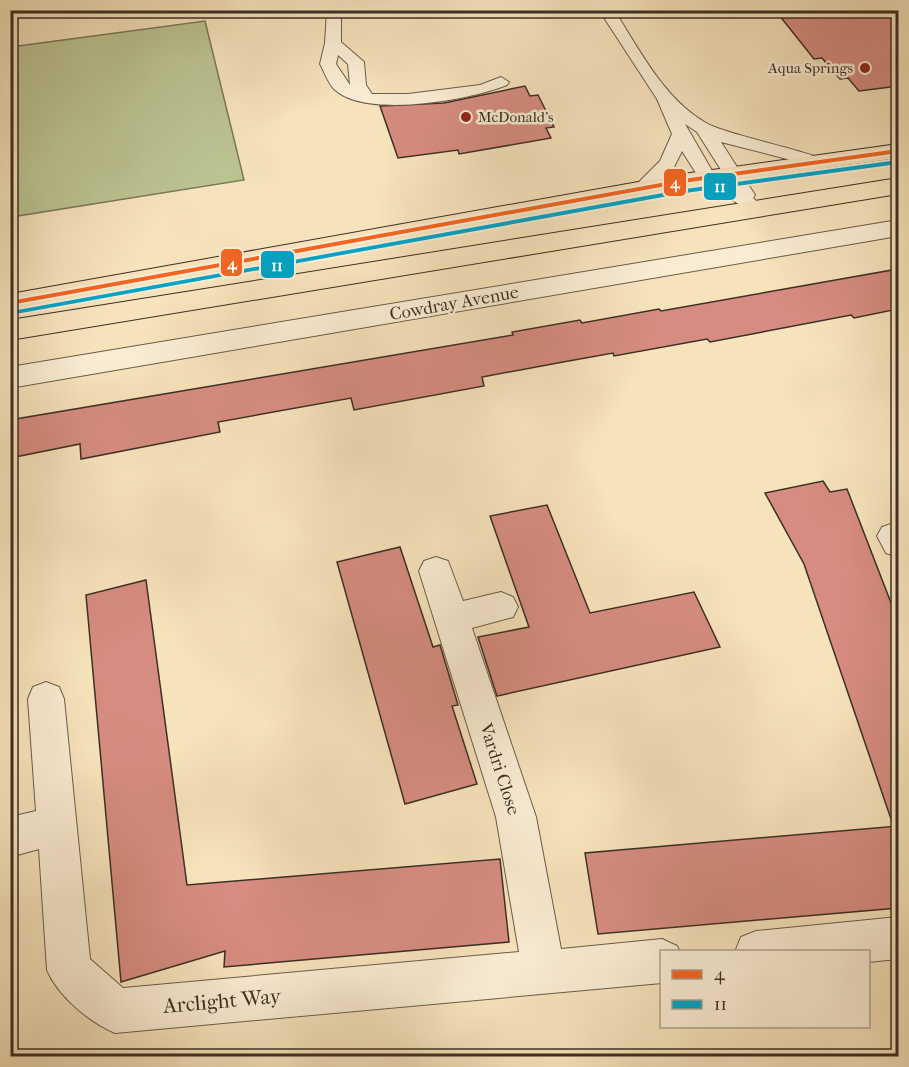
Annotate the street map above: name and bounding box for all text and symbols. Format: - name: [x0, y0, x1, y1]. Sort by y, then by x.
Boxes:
- place label: Aqua Springs: [767, 59, 853, 77]
- marker: Aqua Springs: [858, 61, 872, 75]
- place label: McDonald's: [478, 108, 554, 126]
- marker: McDonald's: [459, 110, 473, 124]
- line badge: 4: [663, 168, 687, 197]
- line badge: 11: [703, 172, 737, 201]
- text: 4: [669, 173, 681, 193]
- text: 11: [714, 177, 726, 196]
- line badge: 4: [220, 248, 243, 277]
- line badge: 11: [260, 250, 295, 279]
- text: 4: [226, 254, 238, 274]
- text: 11: [271, 256, 283, 275]
- street label: Cowdray Avenue: [388, 282, 520, 325]
- street label: Vardri Close: [475, 720, 524, 817]
- legend: [660, 950, 870, 1028]
- text: 4: [714, 964, 725, 985]
- street label: Arclight Way: [161, 984, 283, 1018]
- text: 11: [714, 994, 727, 1015]

